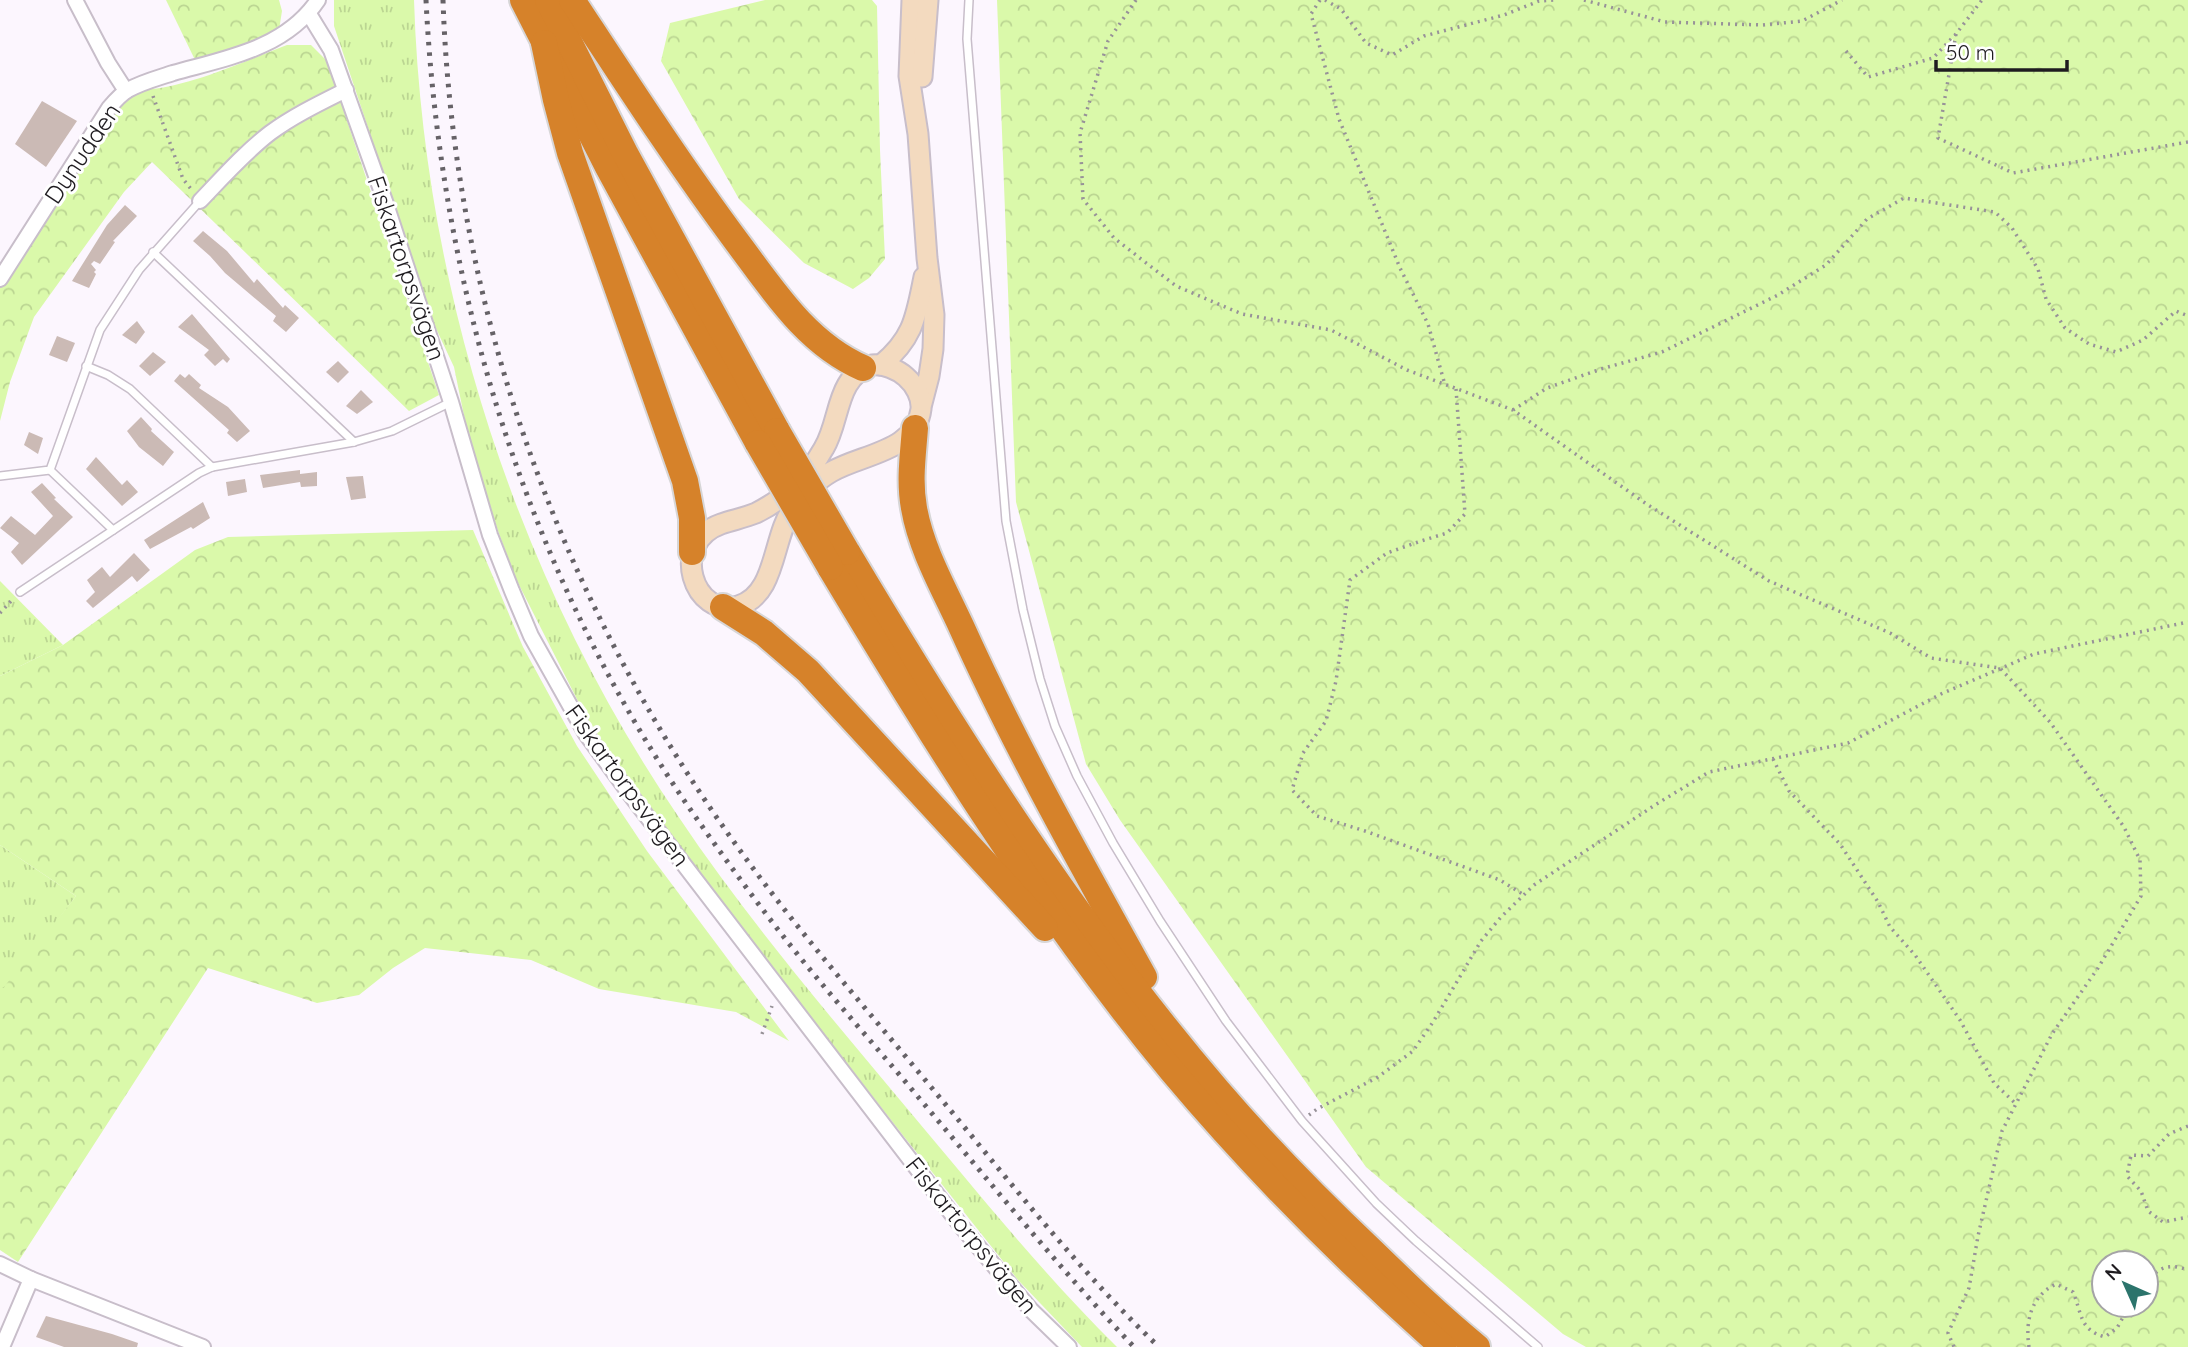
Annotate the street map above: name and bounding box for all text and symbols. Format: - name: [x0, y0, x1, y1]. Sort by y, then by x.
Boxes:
- scale bar: [1936, 28, 2067, 72]
- text: 50 m: [1946, 39, 1995, 65]
- street label: Dynudden: [37, 97, 127, 209]
- street label: Fiskartorpsvägen: [361, 172, 453, 364]
- street label: Fiskartorpsvägen: [559, 698, 697, 872]
- street label: Fiskartorpsvägen: [900, 1150, 1044, 1320]
- north arrow: [2090, 1249, 2160, 1319]
- text: N: [2100, 1259, 2126, 1285]

